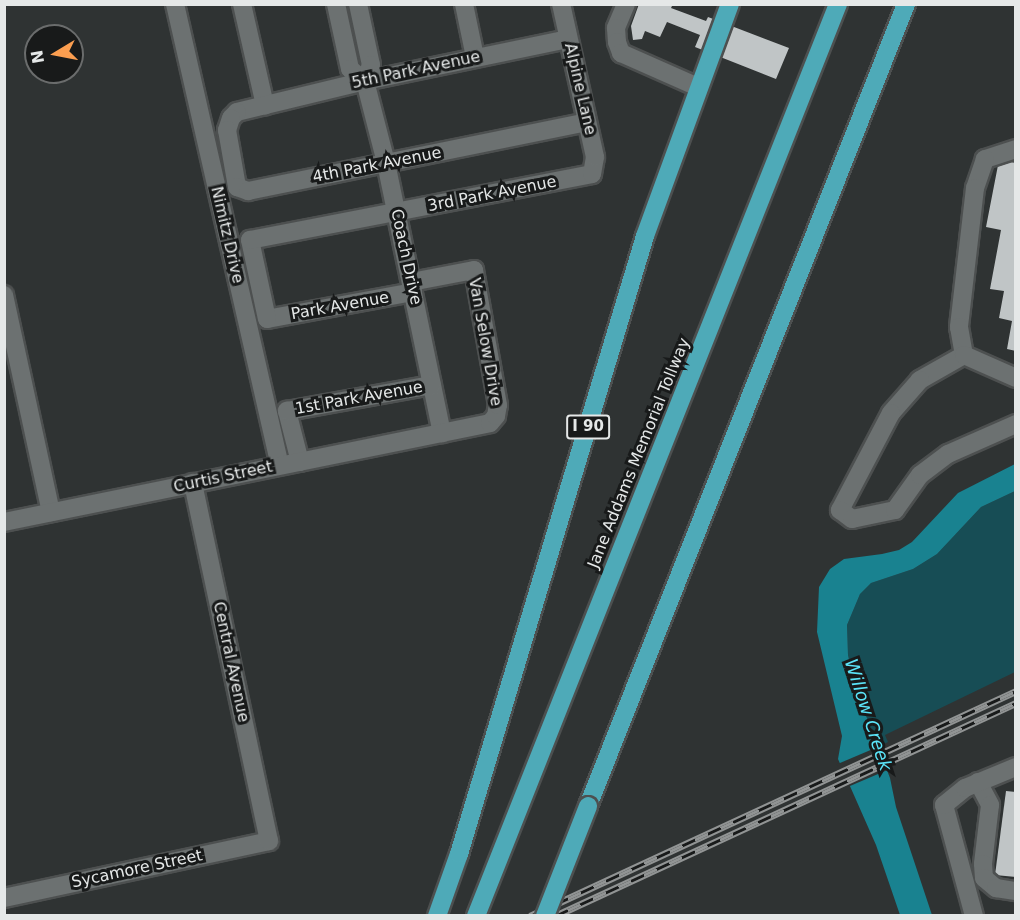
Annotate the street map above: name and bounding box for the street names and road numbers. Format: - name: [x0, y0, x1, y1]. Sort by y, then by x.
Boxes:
- street label: Alpine Lane: [560, 41, 600, 137]
- street label: 5th Park Avenue: [350, 47, 482, 93]
- street label: 4th Park Avenue: [311, 143, 443, 187]
- street label: 3rd Park Avenue: [426, 172, 558, 216]
- street label: Nimitz Drive: [207, 185, 247, 285]
- street label: Coach Drive: [386, 207, 426, 307]
- street label: Van Selow Drive: [464, 276, 506, 408]
- street label: Park Avenue: [290, 288, 390, 324]
- street label: Jane Addams Memorial Tollway: [584, 335, 694, 571]
- street label: 1st Park Avenue: [294, 377, 424, 419]
- road number: I 90: [566, 415, 610, 439]
- street label: Curtis Street: [172, 457, 274, 497]
- street label: Central Avenue: [209, 600, 253, 724]
- street label: Sycamore Street: [70, 846, 204, 892]

